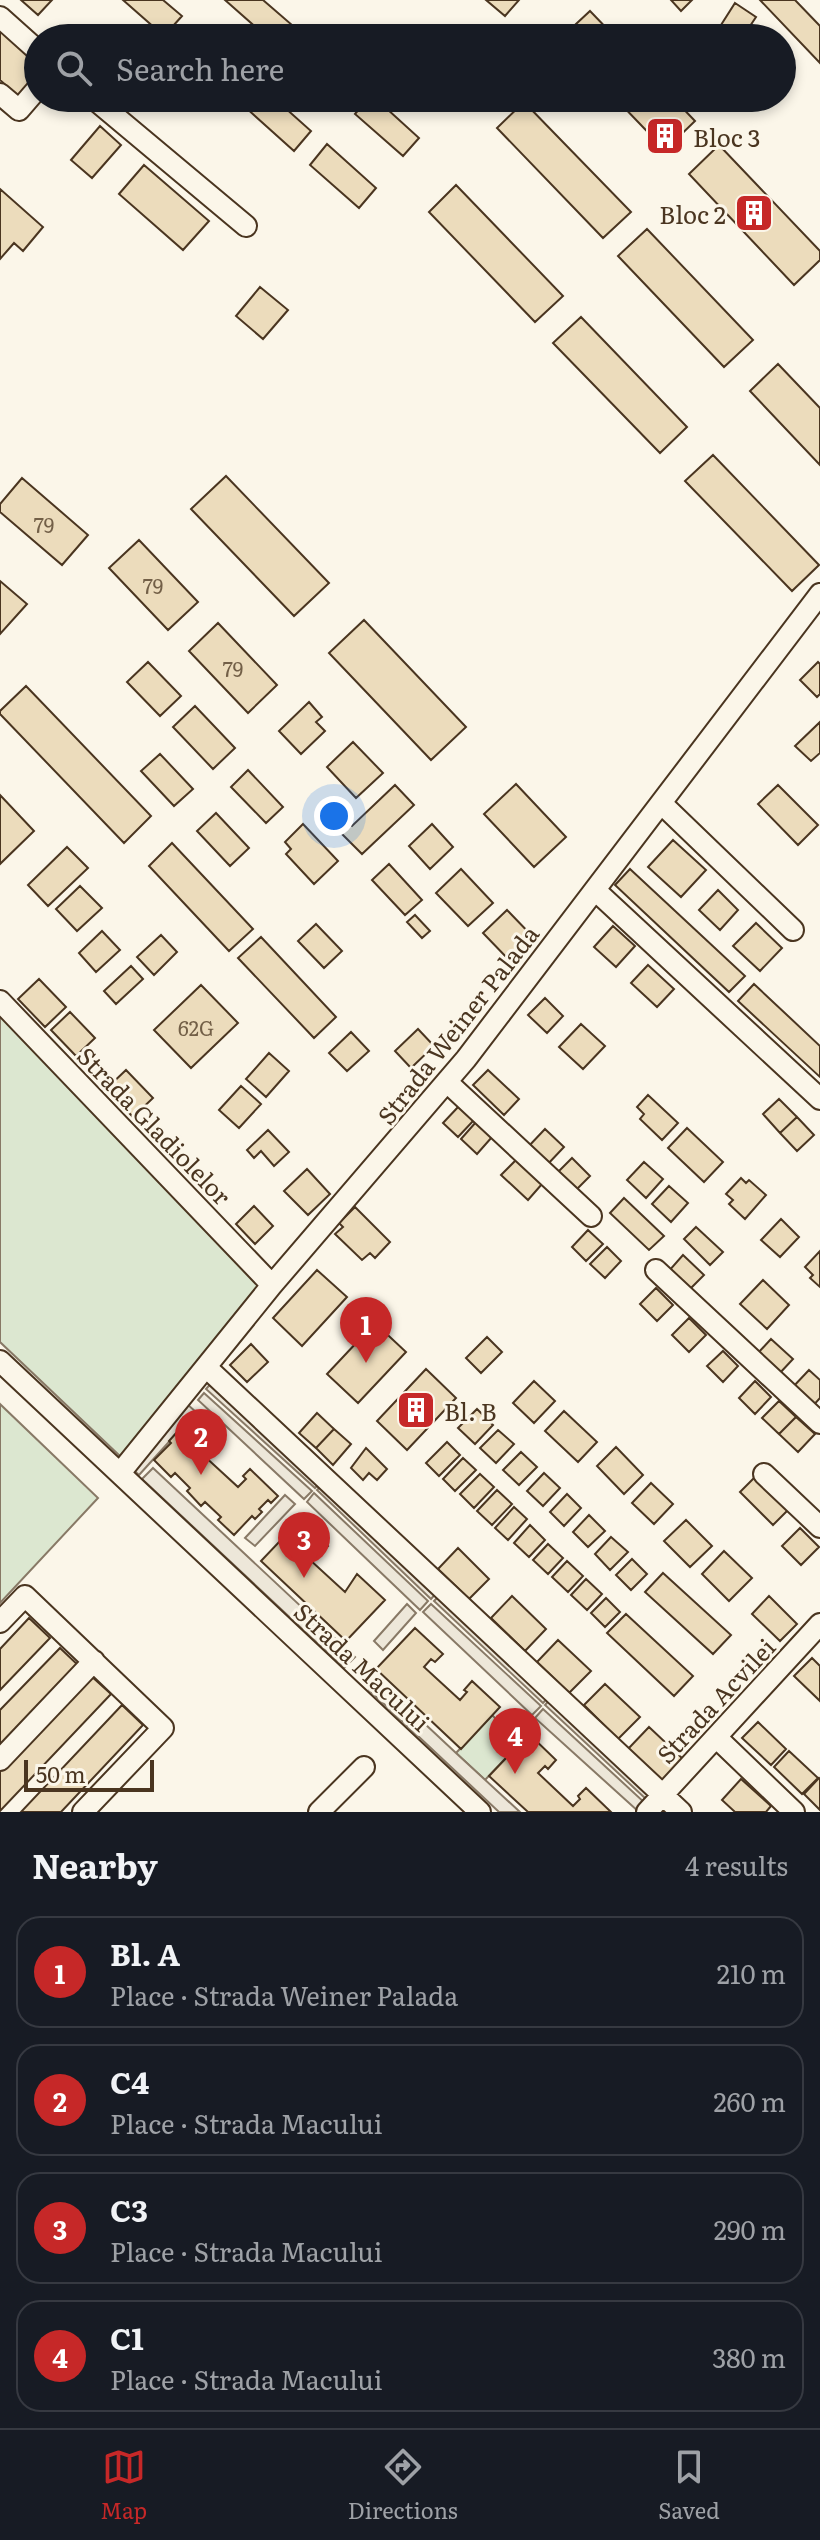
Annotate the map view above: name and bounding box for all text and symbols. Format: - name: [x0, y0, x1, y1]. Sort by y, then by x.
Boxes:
- search box: [24, 24, 796, 112]
- icon: search: [52, 46, 96, 90]
- text: Search here: [116, 46, 284, 90]
- building icon: Bloc 3: [644, 115, 686, 157]
- place label: Bloc 3: [693, 119, 761, 154]
- building icon: Bloc 2: [733, 192, 775, 234]
- place label: Bloc 2: [659, 196, 726, 231]
- house number: 79: [34, 509, 54, 539]
- house number: 79: [143, 570, 163, 600]
- house number: 79: [223, 653, 243, 683]
- your location: [314, 796, 354, 836]
- street label: Strada Weiner Palada: [368, 917, 546, 1131]
- house number: 62G: [178, 1012, 214, 1042]
- street label: Strada Gladiolelor: [70, 1038, 240, 1212]
- pin: 1: [340, 1297, 392, 1363]
- building icon: Bl. B: [395, 1389, 437, 1431]
- place label: Bl. B: [444, 1393, 497, 1428]
- pin: 2: [175, 1409, 227, 1475]
- pin: 3: [278, 1512, 330, 1578]
- street label: Strada Macului: [287, 1594, 439, 1738]
- street label: Strada Acvilei: [648, 1630, 782, 1770]
- pin: 4: [489, 1708, 541, 1774]
- scale bar: [24, 1756, 154, 1792]
- text: 50 m: [36, 1757, 86, 1790]
- text: Nearby: [32, 1839, 158, 1889]
- text: 4 results: [685, 1845, 788, 1884]
- text: Bl. A: [110, 1931, 180, 1975]
- text: 1: [55, 1953, 65, 1992]
- text: 210 m: [717, 1953, 786, 1992]
- text: Place · Strada Weiner Palada: [110, 1975, 458, 2014]
- text: C4: [110, 2059, 149, 2103]
- text: 2: [53, 2081, 67, 2120]
- text: 260 m: [713, 2081, 786, 2120]
- text: Place · Strada Macului: [110, 2103, 382, 2142]
- text: C3: [110, 2187, 148, 2231]
- text: 3: [53, 2209, 67, 2248]
- text: 290 m: [714, 2209, 786, 2248]
- text: Place · Strada Macului: [110, 2231, 382, 2270]
- text: C1: [110, 2315, 144, 2359]
- text: 4: [52, 2337, 68, 2376]
- text: 380 m: [712, 2337, 786, 2376]
- text: Place · Strada Macului: [110, 2359, 382, 2398]
- tab: Map: [100, 2445, 147, 2526]
- tab: Directions: [348, 2445, 458, 2526]
- tab: Saved: [658, 2445, 720, 2526]

